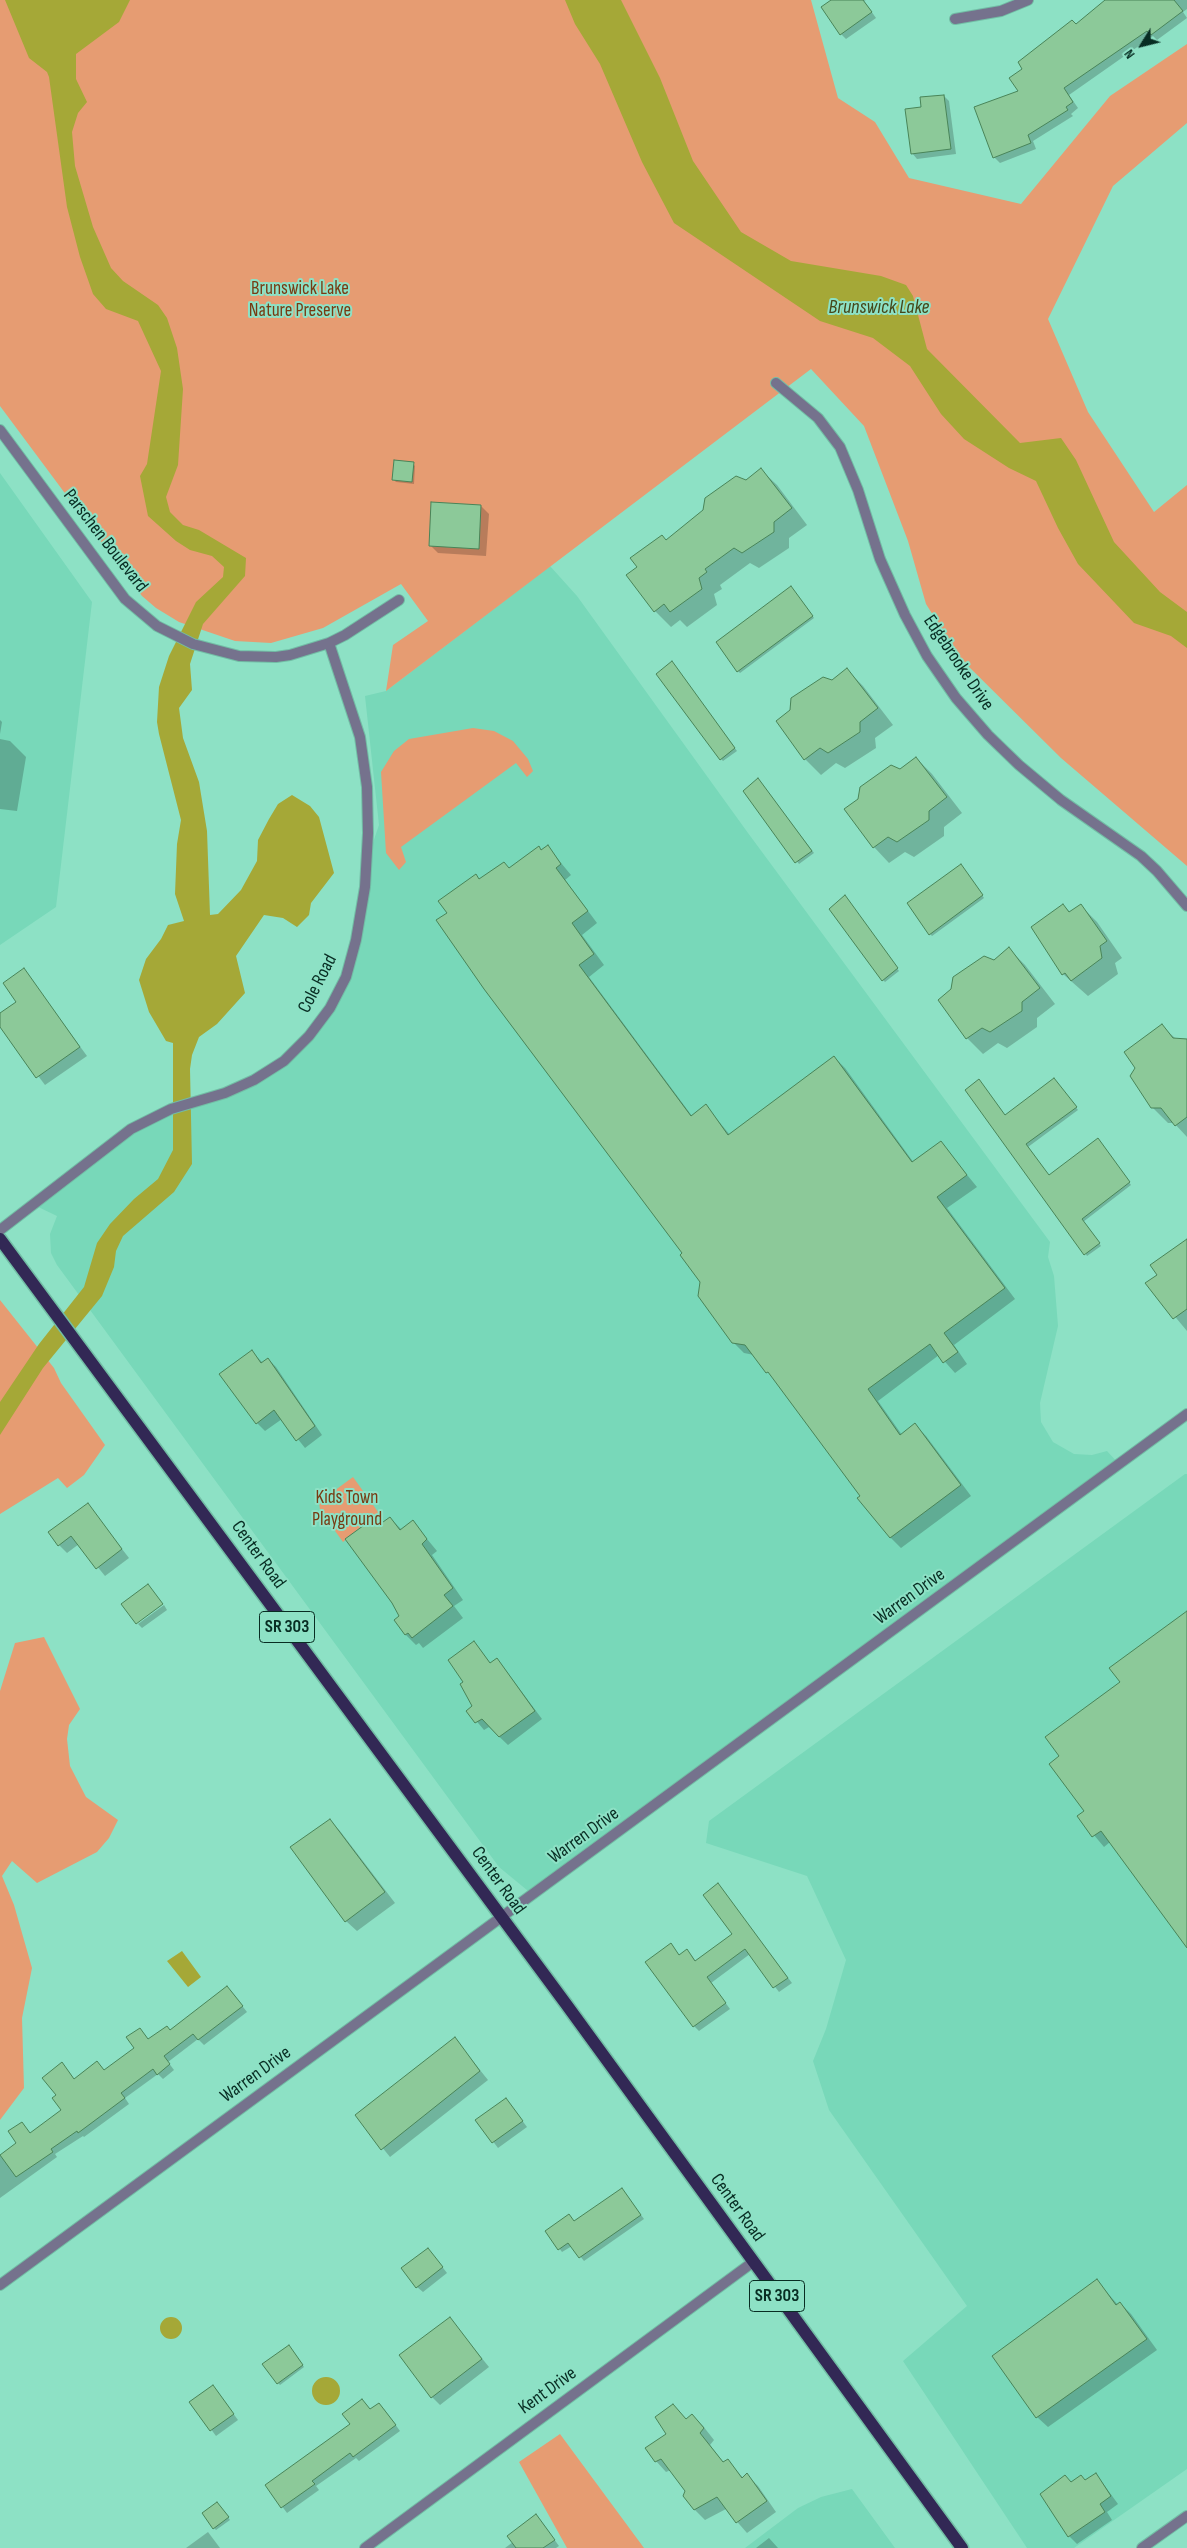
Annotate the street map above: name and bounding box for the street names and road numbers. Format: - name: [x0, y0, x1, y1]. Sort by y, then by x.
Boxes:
- street label: Parschen Boulevard: [58, 485, 152, 597]
- street label: Edgebrooke Drive: [918, 611, 998, 715]
- street label: Cole Road: [294, 951, 342, 1017]
- street label: Center Road: [226, 1517, 290, 1593]
- street label: Warren Drive: [870, 1564, 950, 1630]
- road number: SR 303: [260, 1611, 314, 1642]
- street label: Warren Drive: [544, 1803, 624, 1869]
- street label: Center Road: [466, 1843, 530, 1919]
- street label: Warren Drive: [216, 2042, 296, 2108]
- street label: Center Road: [705, 2170, 769, 2246]
- road number: SR 303: [750, 2280, 804, 2312]
- street label: Kent Drive: [515, 2362, 581, 2420]

